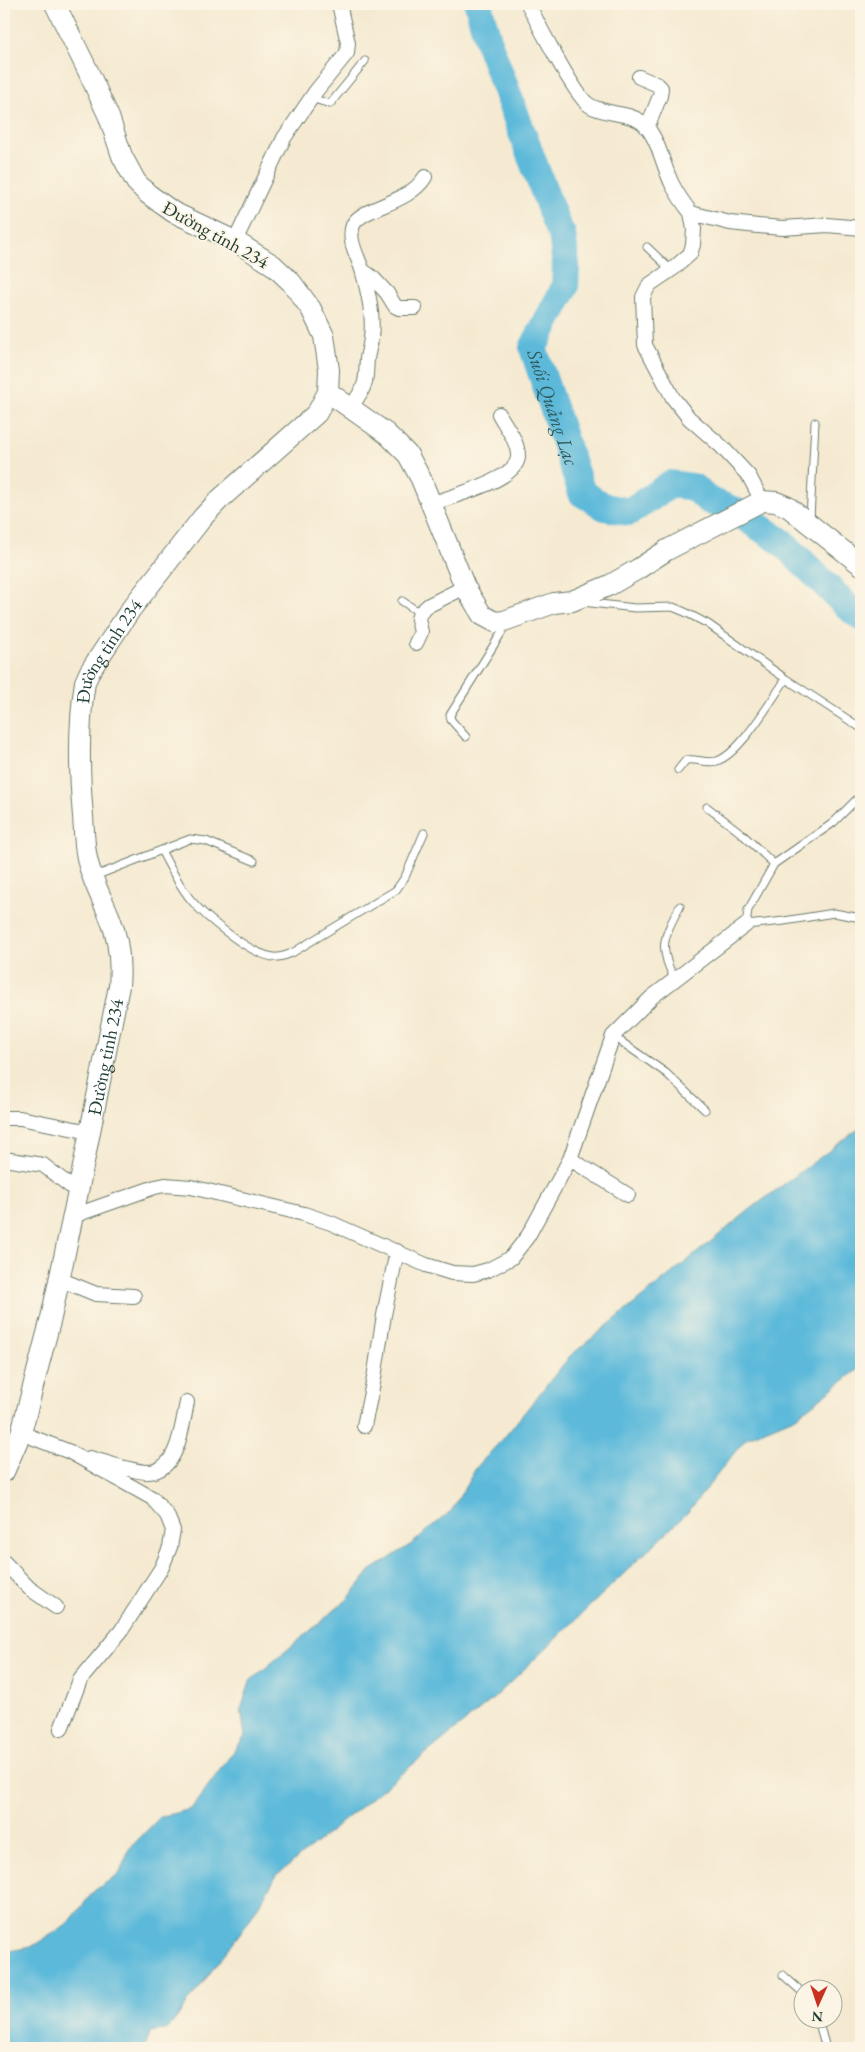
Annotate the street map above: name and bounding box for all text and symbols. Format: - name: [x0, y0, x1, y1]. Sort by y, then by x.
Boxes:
- street label: Đường tỉnh 234: [158, 195, 274, 274]
- water label: Suối Quảng Lạc: [521, 345, 585, 469]
- street label: Đường tỉnh 234: [70, 593, 148, 705]
- street label: Đường tỉnh 234: [82, 996, 129, 1118]
- north arrow: [792, 1980, 842, 2030]
- text: N: [811, 2008, 823, 2026]

